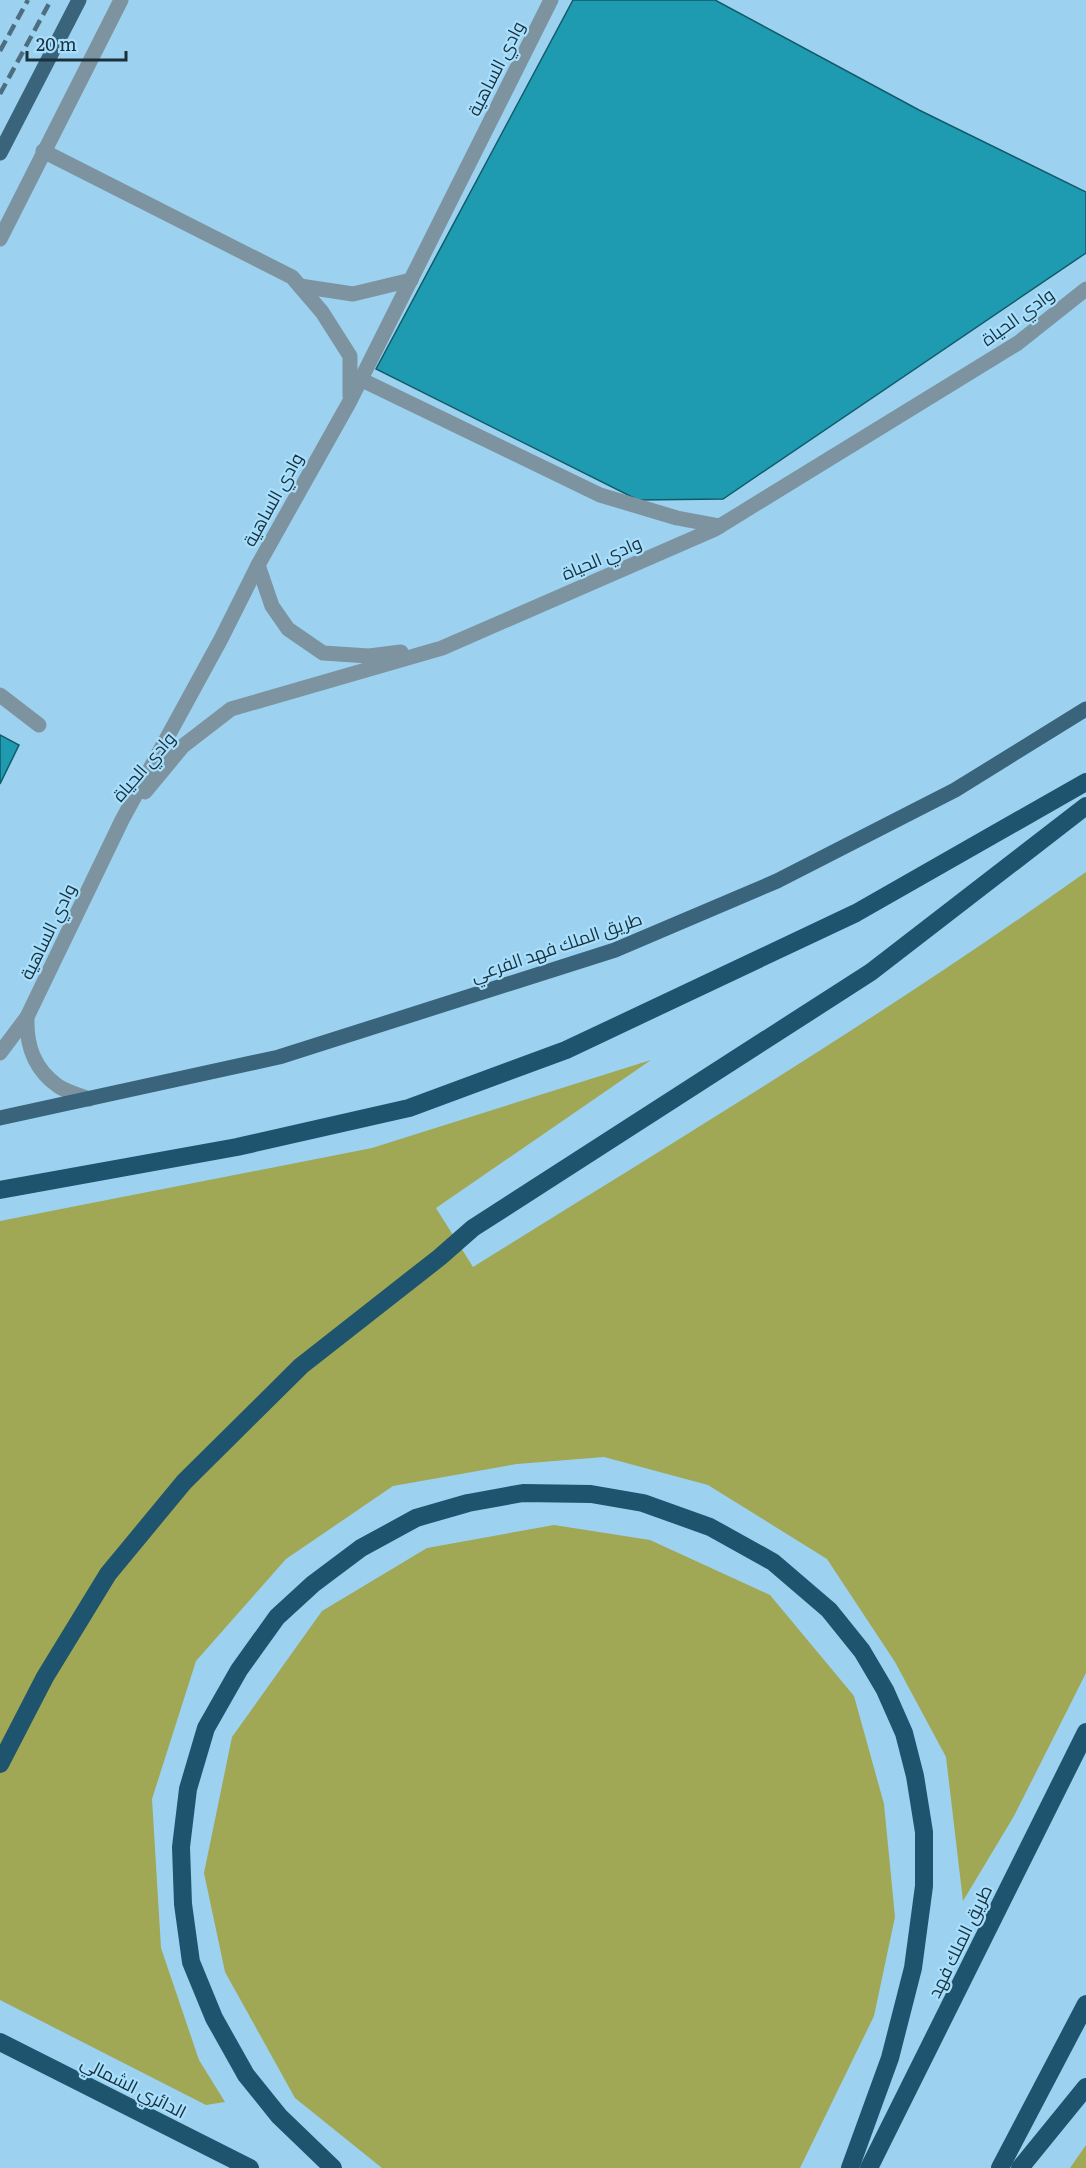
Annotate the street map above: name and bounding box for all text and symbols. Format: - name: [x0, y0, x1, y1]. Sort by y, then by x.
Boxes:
- street label: وادي الساهية: [459, 16, 532, 121]
- scale bar: [27, 24, 126, 62]
- text: 20 m: [36, 30, 77, 57]
- street label: وادي الحياة: [975, 280, 1060, 353]
- street label: وادي الساهية: [235, 447, 311, 552]
- street label: وادي الحياة: [557, 528, 646, 588]
- street label: وادي الحياة: [105, 725, 183, 808]
- street label: وادي الساهية: [12, 878, 84, 984]
- street label: طريق الملك فهد الفرعي: [467, 904, 646, 990]
- street label: طريق الملك فهد: [920, 1880, 998, 2002]
- street label: الدائري الشمالي: [76, 2048, 191, 2126]

